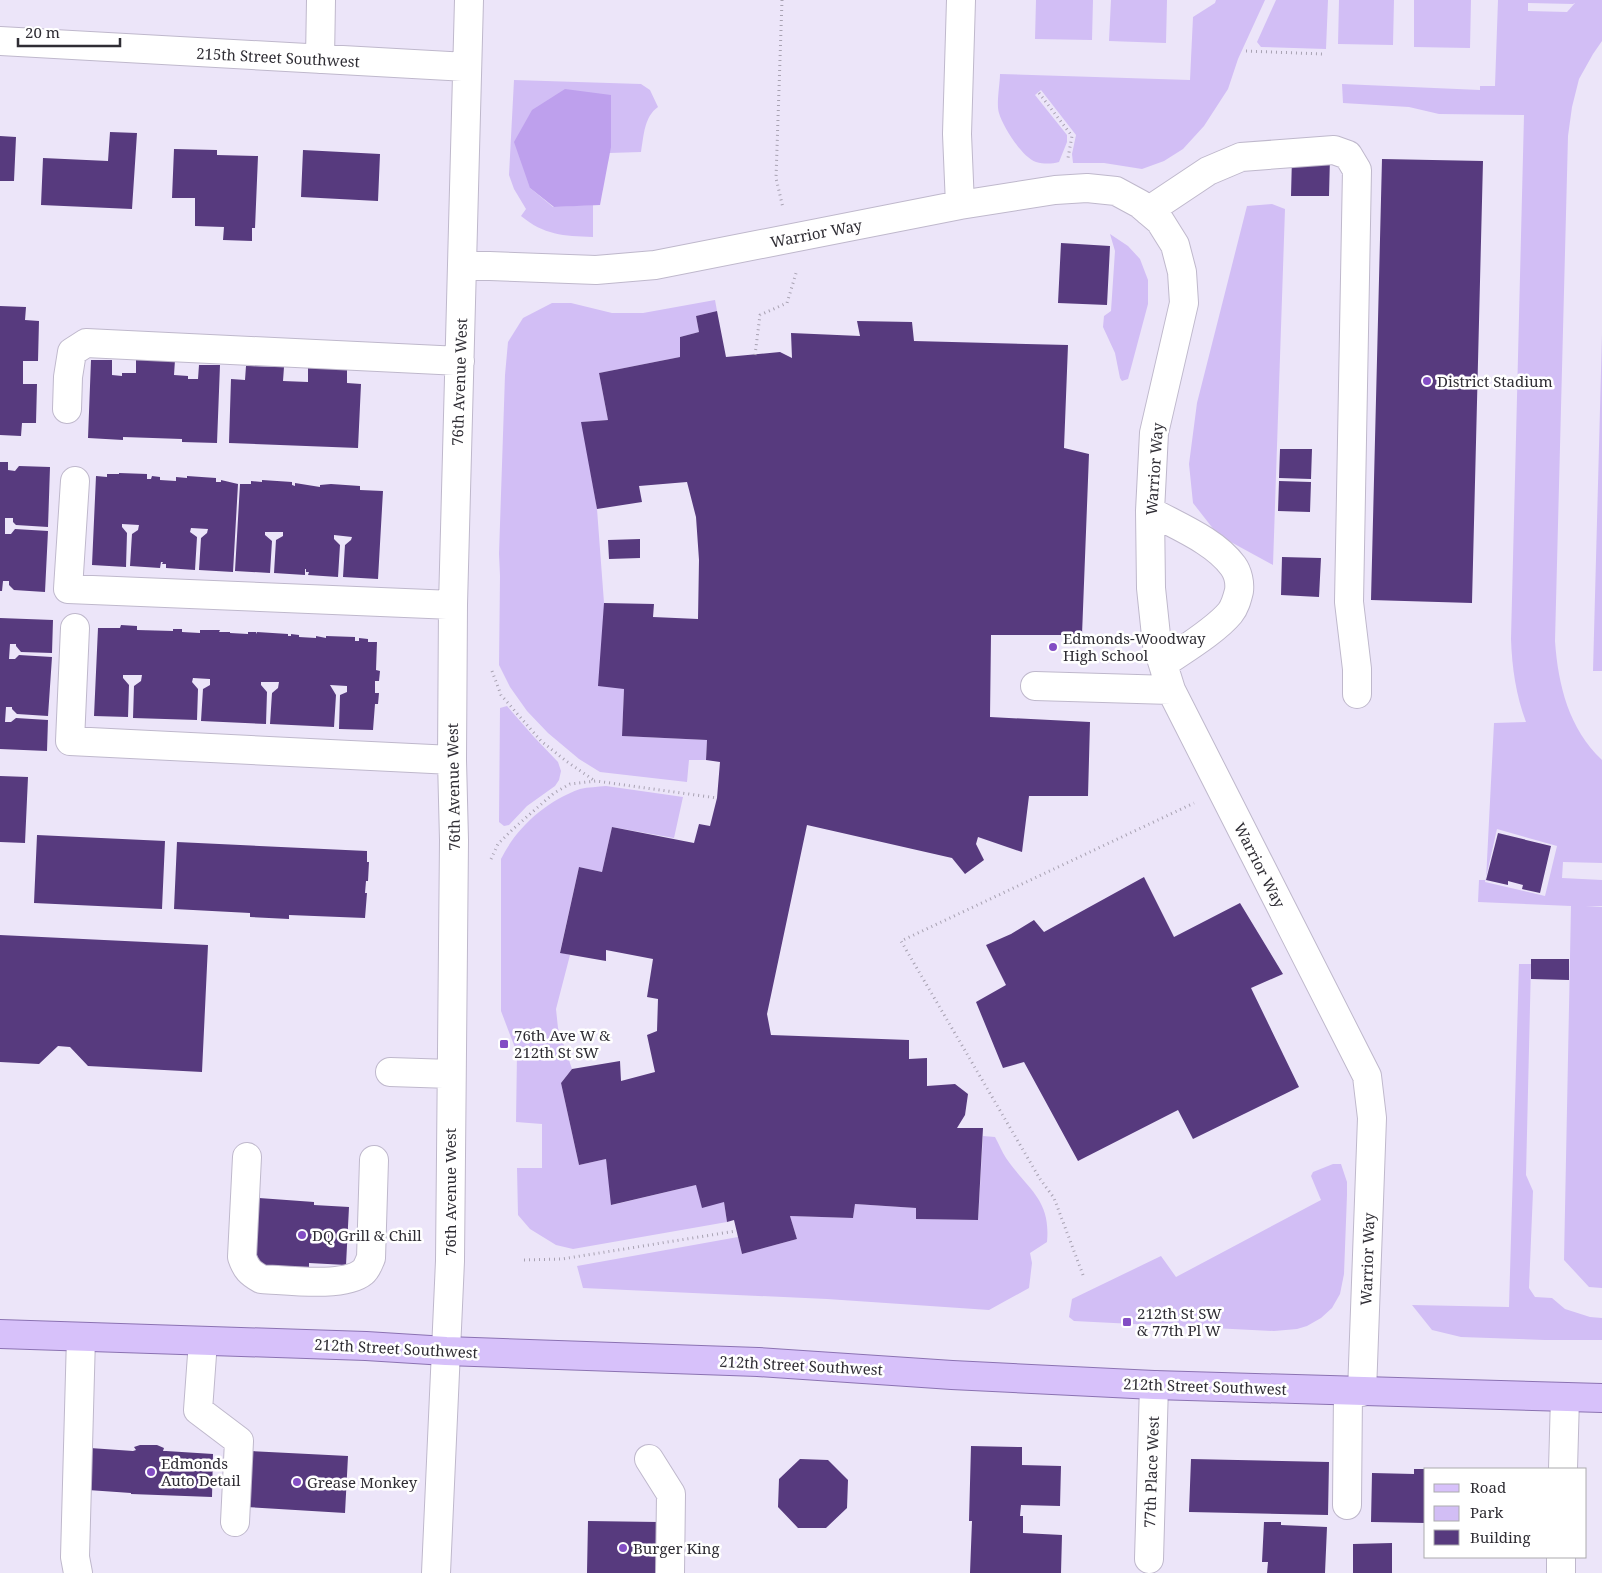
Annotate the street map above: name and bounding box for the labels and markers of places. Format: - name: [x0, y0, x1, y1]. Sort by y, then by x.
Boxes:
- place label: District Stadium: [1437, 371, 1553, 391]
- marker: District Stadium: [1421, 375, 1433, 387]
- place label: Edmonds-Woodway High School: [1063, 628, 1206, 665]
- marker: Edmonds-Woodway High School: [1047, 641, 1059, 653]
- place label: 76th Ave W & 212th St SW: [514, 1025, 611, 1062]
- marker: 76th Ave W & 212th St SW: [498, 1038, 510, 1050]
- place label: DQ Grill & Chill: [312, 1225, 422, 1245]
- marker: DQ Grill & Chill: [296, 1229, 308, 1241]
- place label: 212th St SW & 77th Pl W: [1137, 1303, 1222, 1340]
- marker: 212th St SW & 77th Pl W: [1121, 1316, 1133, 1328]
- place label: Edmonds Auto Detail: [161, 1453, 241, 1490]
- marker: Edmonds Auto Detail: [145, 1466, 157, 1478]
- place label: Grease Monkey: [307, 1472, 418, 1492]
- marker: Grease Monkey: [291, 1476, 303, 1488]
- place label: Burger King: [633, 1538, 720, 1558]
- marker: Burger King: [617, 1542, 629, 1554]

